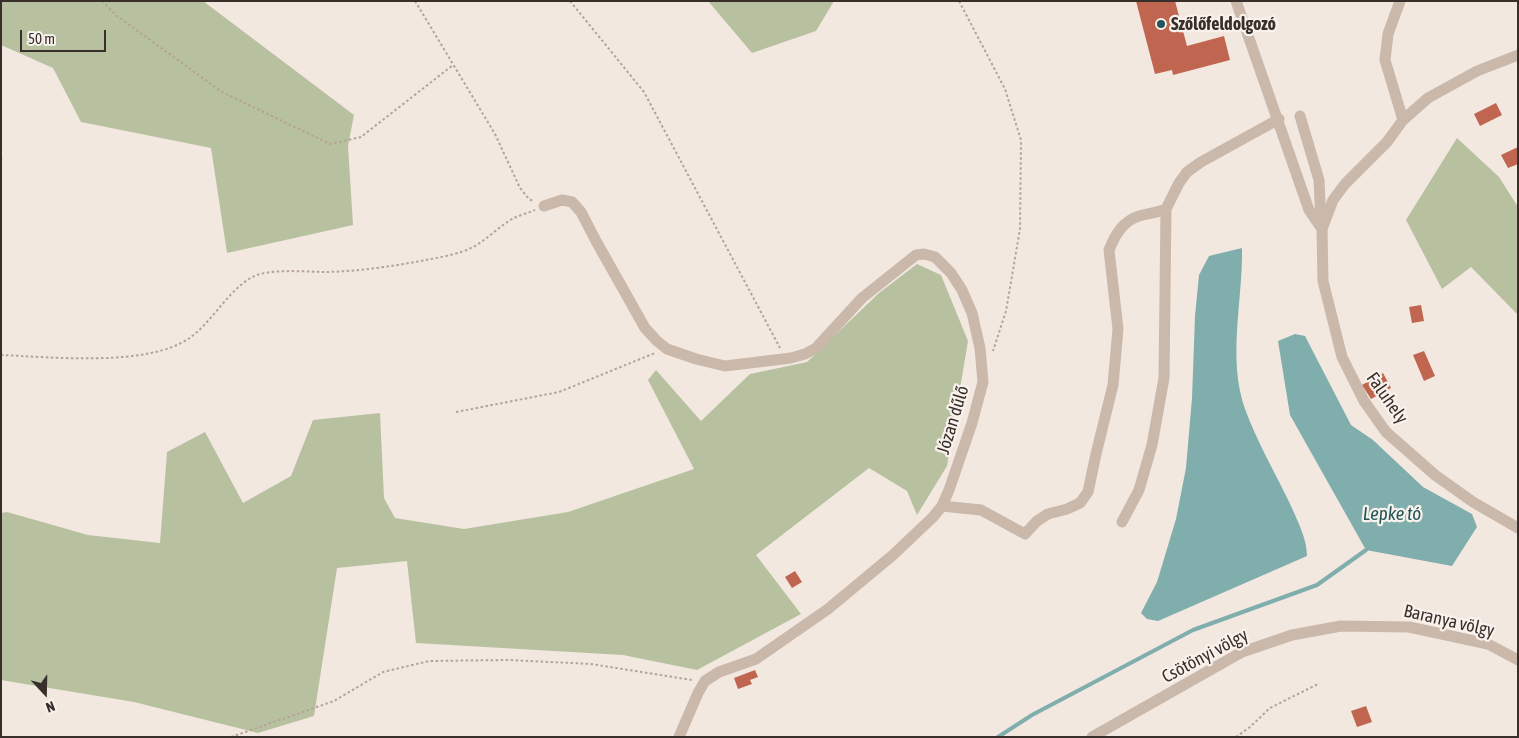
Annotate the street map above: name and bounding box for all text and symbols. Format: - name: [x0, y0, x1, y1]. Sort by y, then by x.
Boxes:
- place label: Szőlőfeldolgozó: [1171, 13, 1276, 35]
- marker: Szőlőfeldolgozó: [1155, 18, 1167, 30]
- scale bar: [22, 20, 109, 52]
- text: 50 m: [28, 30, 55, 47]
- street label: Faluhely: [1362, 368, 1412, 428]
- street label: Józan dűlő: [932, 383, 974, 457]
- water label: Lepke tó: [1363, 503, 1421, 525]
- street label: Baranya völgy: [1402, 600, 1496, 642]
- street label: Csötönyi völgy: [1158, 624, 1252, 688]
- north arrow: [20, 668, 70, 718]
- text: N: [44, 698, 57, 716]

